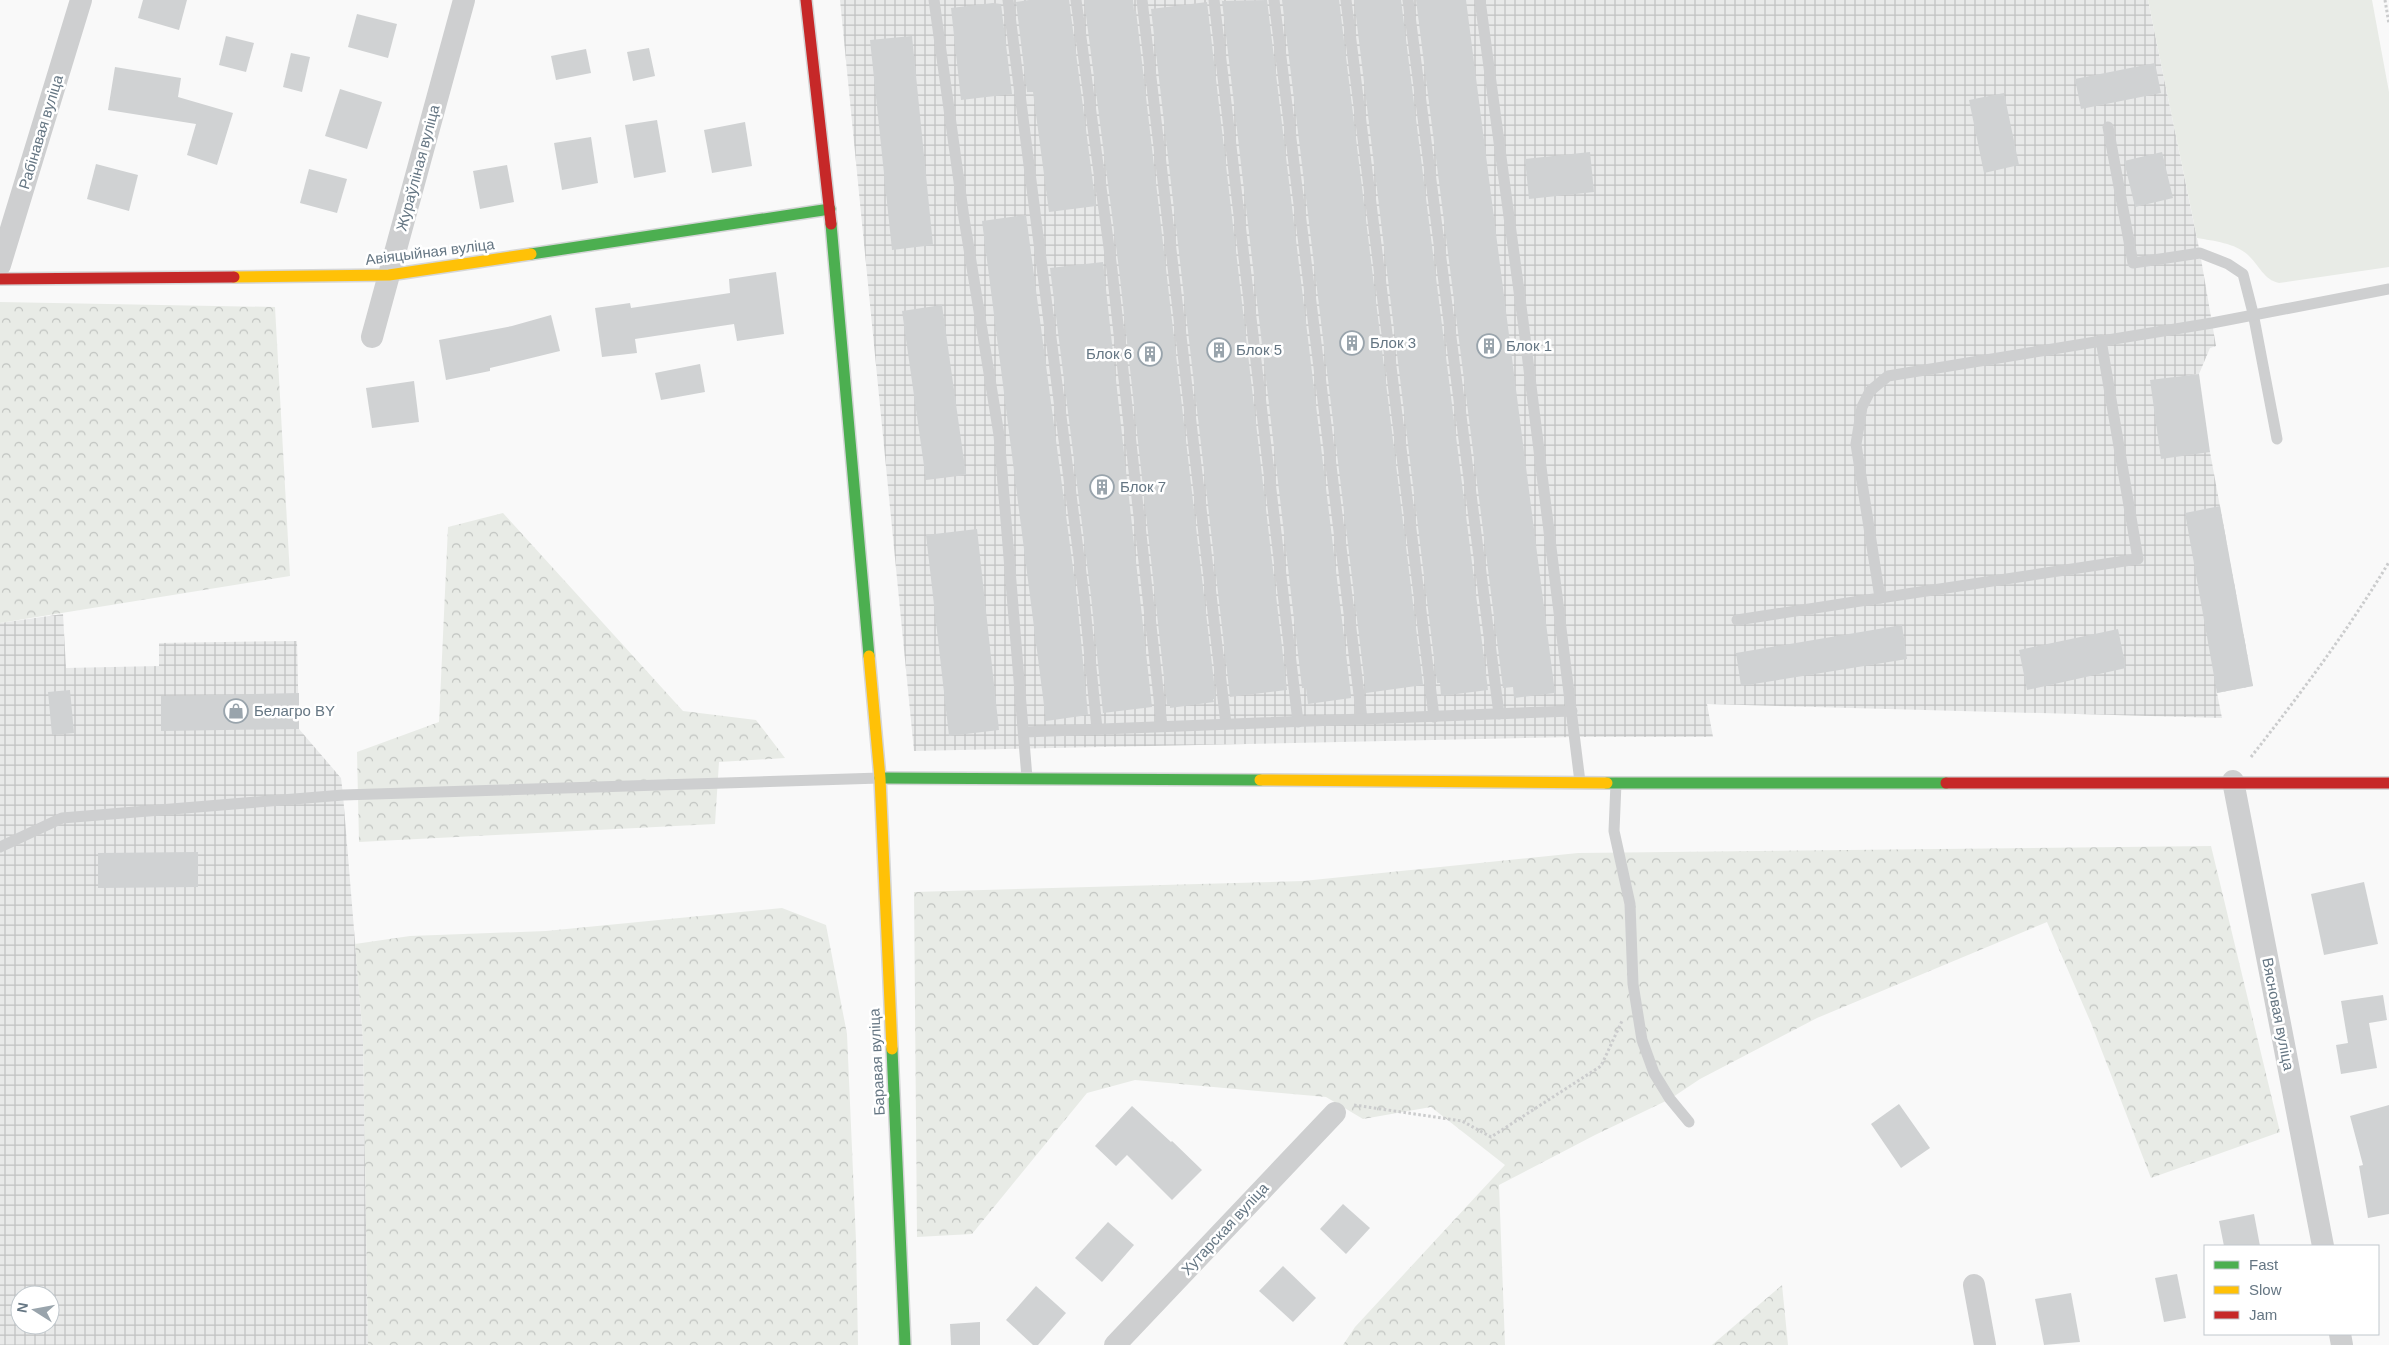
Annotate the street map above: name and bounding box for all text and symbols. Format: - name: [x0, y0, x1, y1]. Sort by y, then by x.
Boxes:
- street label: Рабінавая вуліца: [15, 72, 66, 191]
- street label: Жураўліная вуліца: [392, 102, 443, 233]
- street label: Авіяцыйная вуліца: [364, 235, 496, 268]
- building icon: Блок 3: [1339, 330, 1365, 356]
- building icon: Блок 1: [1476, 333, 1502, 359]
- place label: Блок 3: [1370, 334, 1416, 351]
- building icon: Блок 5: [1206, 337, 1232, 363]
- place label: Блок 1: [1506, 337, 1552, 354]
- building icon: Блок 6: [1137, 341, 1163, 367]
- place label: Блок 5: [1236, 341, 1282, 358]
- place label: Блок 6: [1086, 345, 1132, 362]
- building icon: Блок 7: [1089, 474, 1115, 500]
- place label: Блок 7: [1120, 478, 1166, 495]
- shop icon: Белагро BY: [223, 698, 249, 724]
- place label: Белагро BY: [254, 702, 335, 719]
- street label: Вясновая вуліца: [2259, 956, 2298, 1072]
- street label: Баравая вуліца: [865, 1007, 888, 1116]
- street label: Хутарская вуліца: [1178, 1179, 1272, 1278]
- legend: [2204, 1245, 2379, 1335]
- text: Fast: [2249, 1256, 2279, 1273]
- text: Slow: [2249, 1281, 2282, 1298]
- north arrow: [10, 1285, 60, 1335]
- text: N: [13, 1301, 31, 1314]
- text: Jam: [2249, 1306, 2277, 1323]

